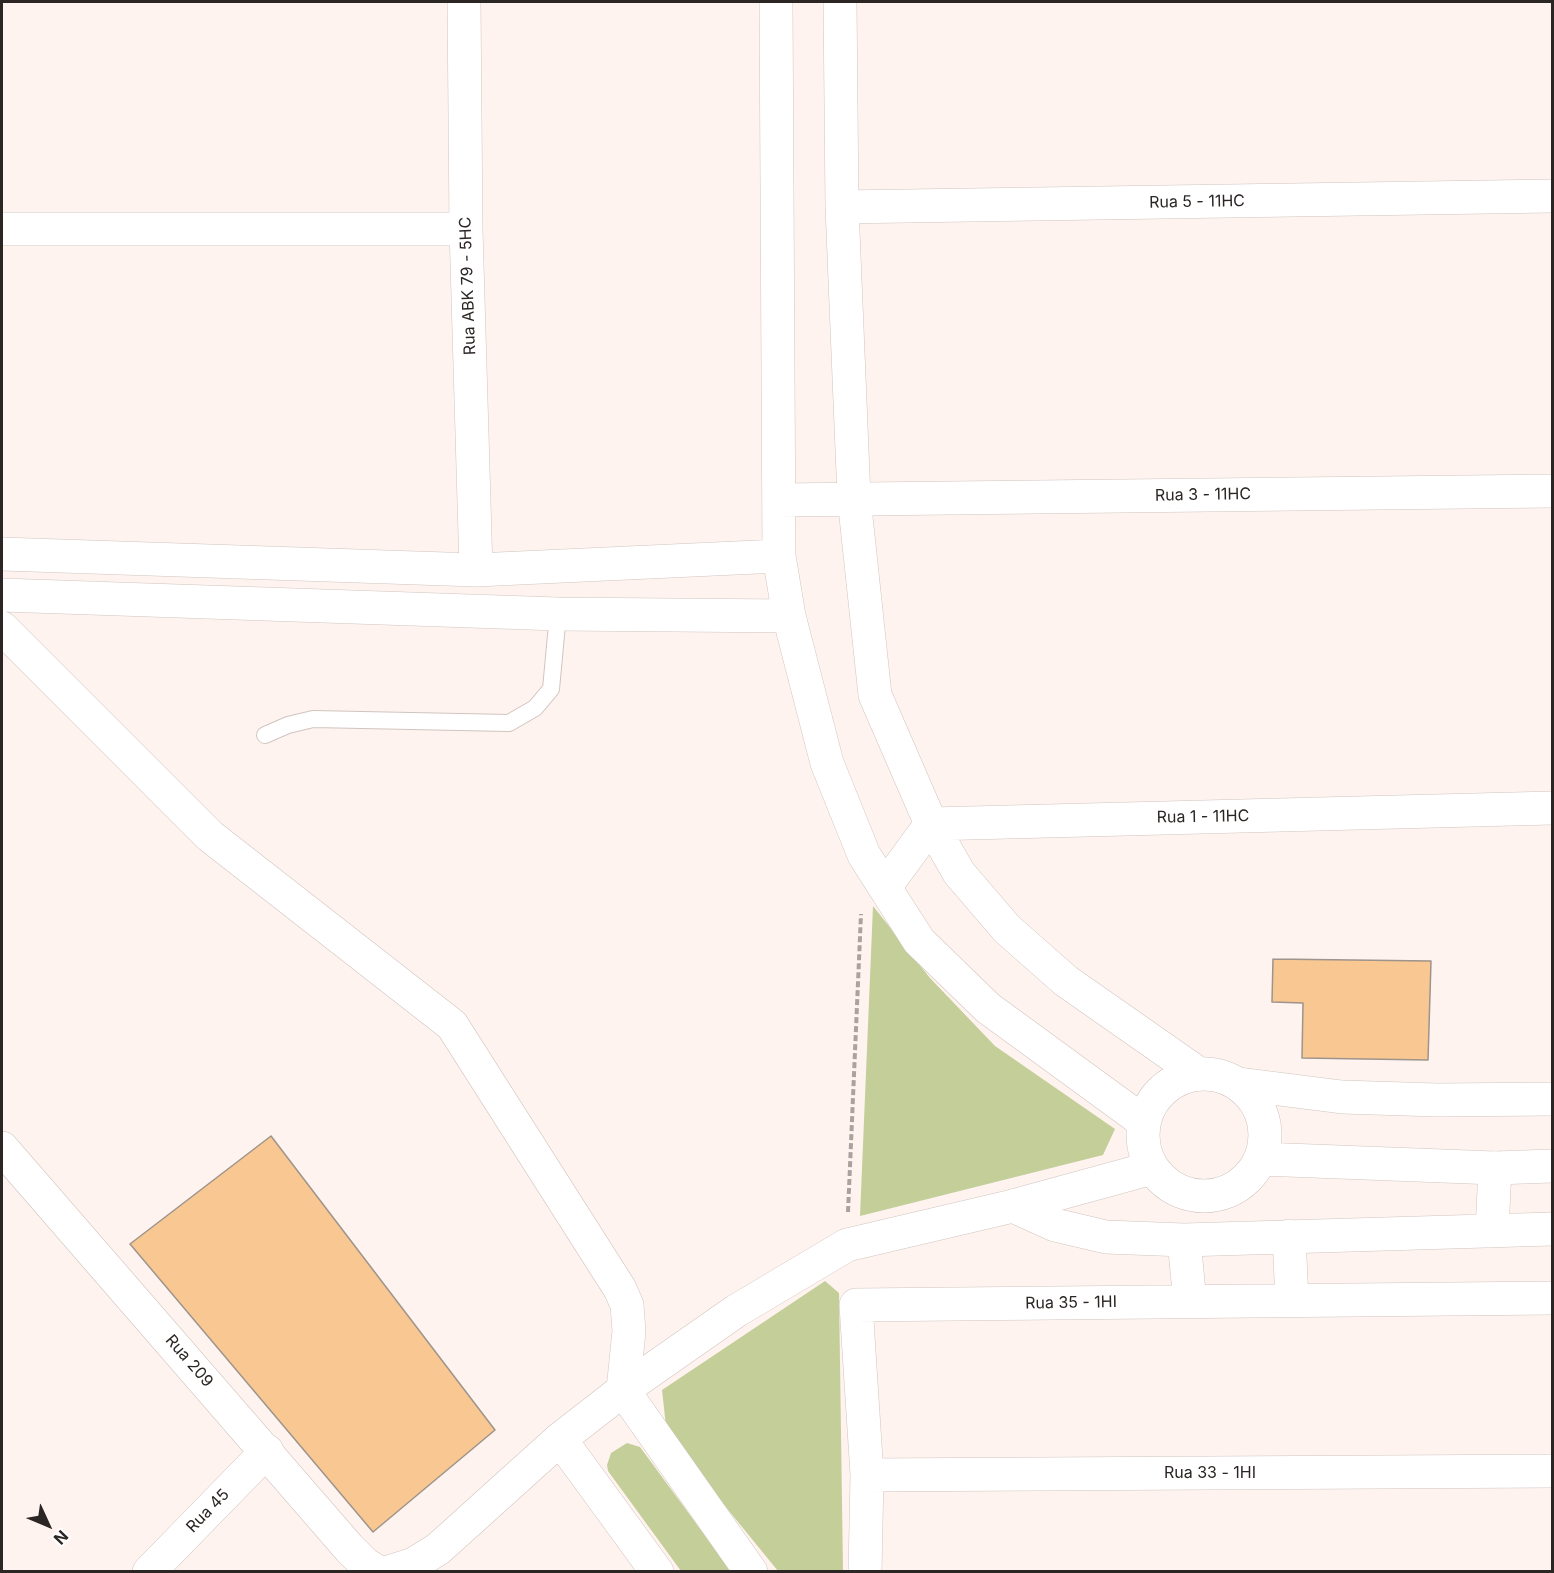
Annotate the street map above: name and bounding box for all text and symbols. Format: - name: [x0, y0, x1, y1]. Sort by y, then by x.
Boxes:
- street label: Rua 5 - 11HC: [1149, 192, 1245, 212]
- street label: Rua ABK 79 - 5HC: [456, 216, 480, 356]
- street label: Rua 3 - 11HC: [1155, 485, 1251, 505]
- street label: Rua 1 - 11HC: [1156, 807, 1250, 827]
- street label: Rua 35 - 1HI: [1025, 1293, 1117, 1313]
- street label: Rua 209: [161, 1331, 217, 1391]
- street label: Rua 33 - 1HI: [1164, 1463, 1256, 1483]
- street label: Rua 45: [183, 1485, 233, 1537]
- north arrow: [18, 1495, 78, 1555]
- text: N: [50, 1526, 72, 1549]

